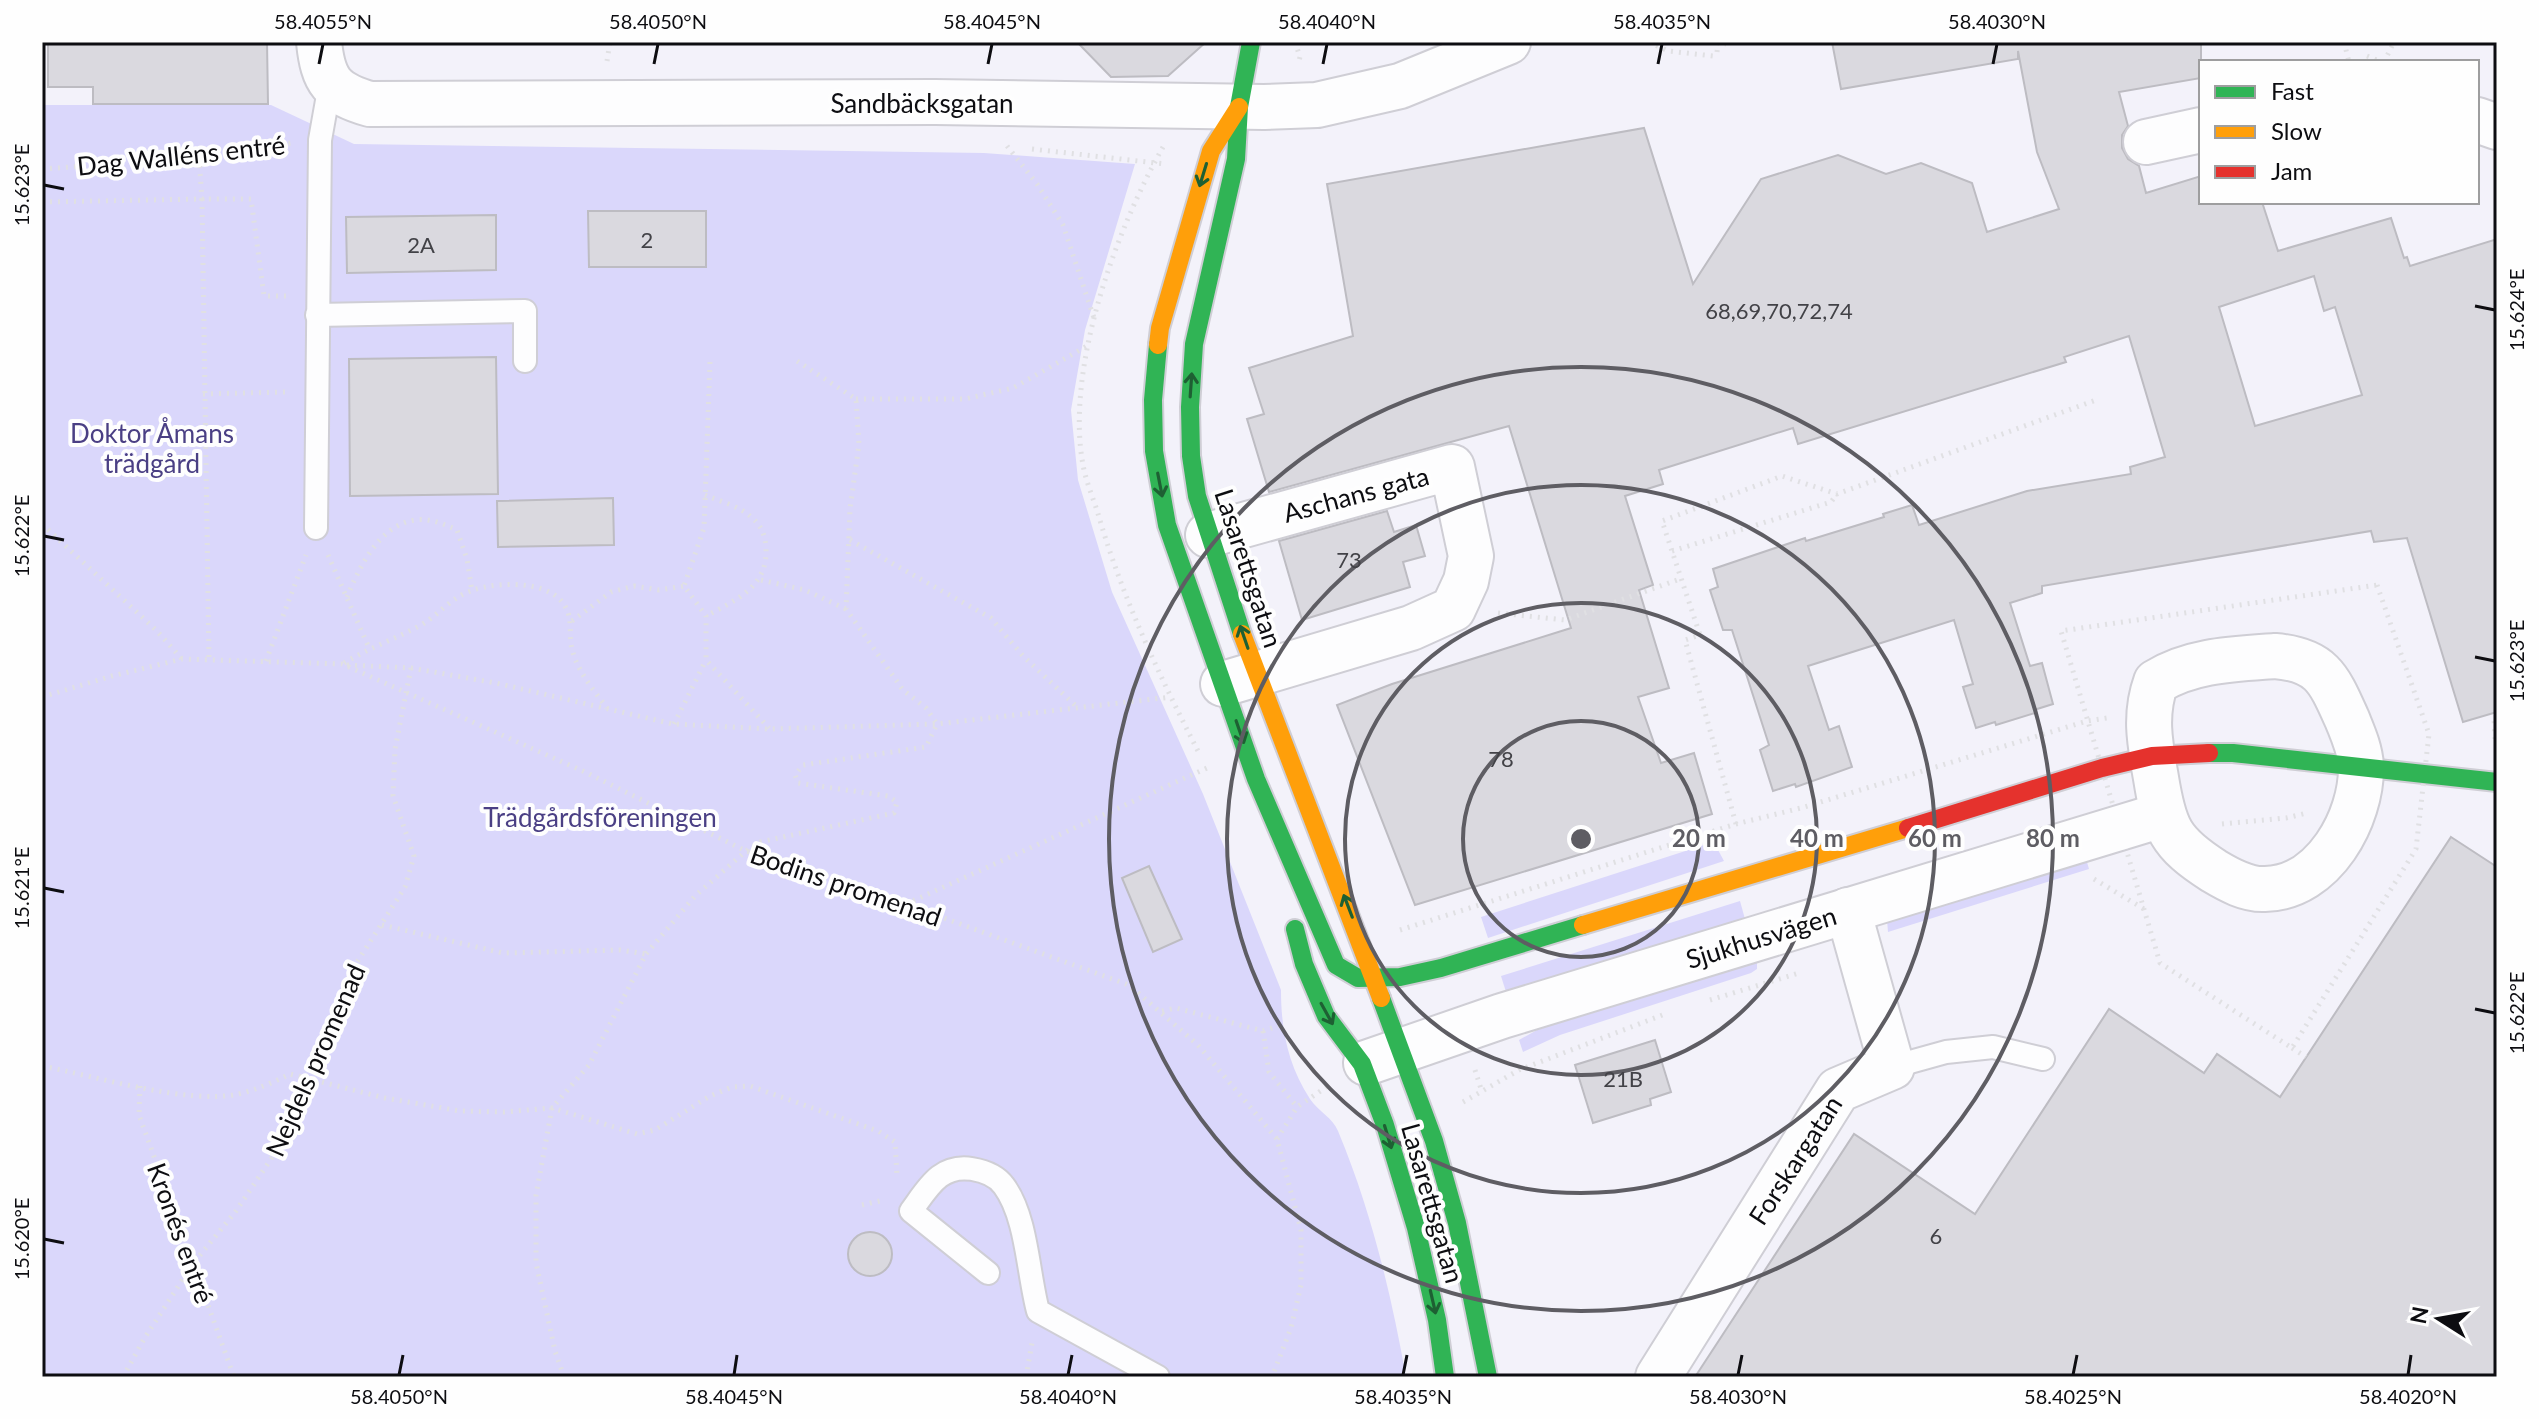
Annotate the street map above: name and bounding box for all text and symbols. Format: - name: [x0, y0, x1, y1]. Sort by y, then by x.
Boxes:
- text: 58.4055°N: [274, 9, 372, 33]
- text: 58.4050°N: [609, 9, 707, 33]
- text: 58.4045°N: [943, 9, 1041, 33]
- text: 58.4040°N: [1278, 9, 1376, 33]
- text: 58.4035°N: [1613, 9, 1711, 33]
- text: 58.4030°N: [1948, 9, 2046, 33]
- legend: [2199, 60, 2479, 204]
- text: Fast: [2271, 76, 2314, 105]
- street label: Sandbäcksgatan: [830, 87, 1014, 119]
- text: Slow: [2271, 116, 2322, 145]
- street label: Dag Walléns entré: [75, 128, 287, 182]
- text: 15.623°E: [9, 144, 33, 226]
- text: Jam: [2271, 156, 2312, 185]
- one-way arrow: [1195, 162, 1210, 188]
- house number: 2: [641, 226, 653, 253]
- house number: 2A: [407, 231, 435, 258]
- text: 15.624°E: [2504, 269, 2528, 351]
- house number: 68,69,70,72,74: [1705, 297, 1853, 324]
- one-way arrow: [1184, 372, 1199, 399]
- park label: Doktor Åmans trädgård: [70, 417, 234, 479]
- street label: Aschans gata: [1280, 459, 1432, 529]
- one-way arrow: [1153, 471, 1168, 497]
- street label: Lasarettsgatan: [1208, 485, 1290, 651]
- text: 15.622°E: [9, 495, 33, 577]
- house number: 73: [1336, 546, 1362, 573]
- text: 15.623°E: [2504, 620, 2528, 702]
- one-way arrow: [1235, 625, 1250, 650]
- one-way arrow: [1233, 719, 1248, 744]
- house number: 78: [1488, 745, 1514, 772]
- park label: Trädgårdsföreningen: [483, 801, 717, 833]
- text: 20 m: [1672, 823, 1726, 852]
- text: 40 m: [1790, 823, 1844, 852]
- text: 60 m: [1908, 823, 1962, 852]
- text: 80 m: [2026, 823, 2080, 852]
- centre of rings: [1567, 825, 1595, 853]
- street label: Bodins promenad: [746, 837, 946, 933]
- text: 15.621°E: [9, 847, 33, 929]
- one-way arrow: [1340, 894, 1354, 919]
- street label: Sjukhusvägen: [1682, 899, 1840, 975]
- street label: Nejdels promenad: [258, 959, 372, 1161]
- text: 15.622°E: [2504, 972, 2528, 1054]
- one-way arrow: [1319, 1002, 1335, 1025]
- house number: 21B: [1603, 1065, 1643, 1092]
- street label: Forskargatan: [1741, 1090, 1849, 1230]
- street label: Lasarettsgatan: [1395, 1119, 1471, 1287]
- one-way arrow: [1382, 1125, 1397, 1150]
- street label: Kronés entré: [141, 1158, 221, 1308]
- text: 15.620°E: [9, 1198, 33, 1280]
- house number: 6: [1930, 1222, 1942, 1249]
- north arrow: [2399, 1279, 2479, 1359]
- one-way arrow: [1426, 1289, 1441, 1314]
- text: N: [2404, 1304, 2434, 1326]
- text: 58.4050°N: [350, 1384, 448, 1408]
- text: 58.4045°N: [685, 1384, 783, 1408]
- text: 58.4040°N: [1019, 1384, 1117, 1408]
- text: 58.4035°N: [1354, 1384, 1452, 1408]
- text: 58.4030°N: [1689, 1384, 1787, 1408]
- text: 58.4025°N: [2024, 1384, 2122, 1408]
- text: 58.4020°N: [2359, 1384, 2457, 1408]

